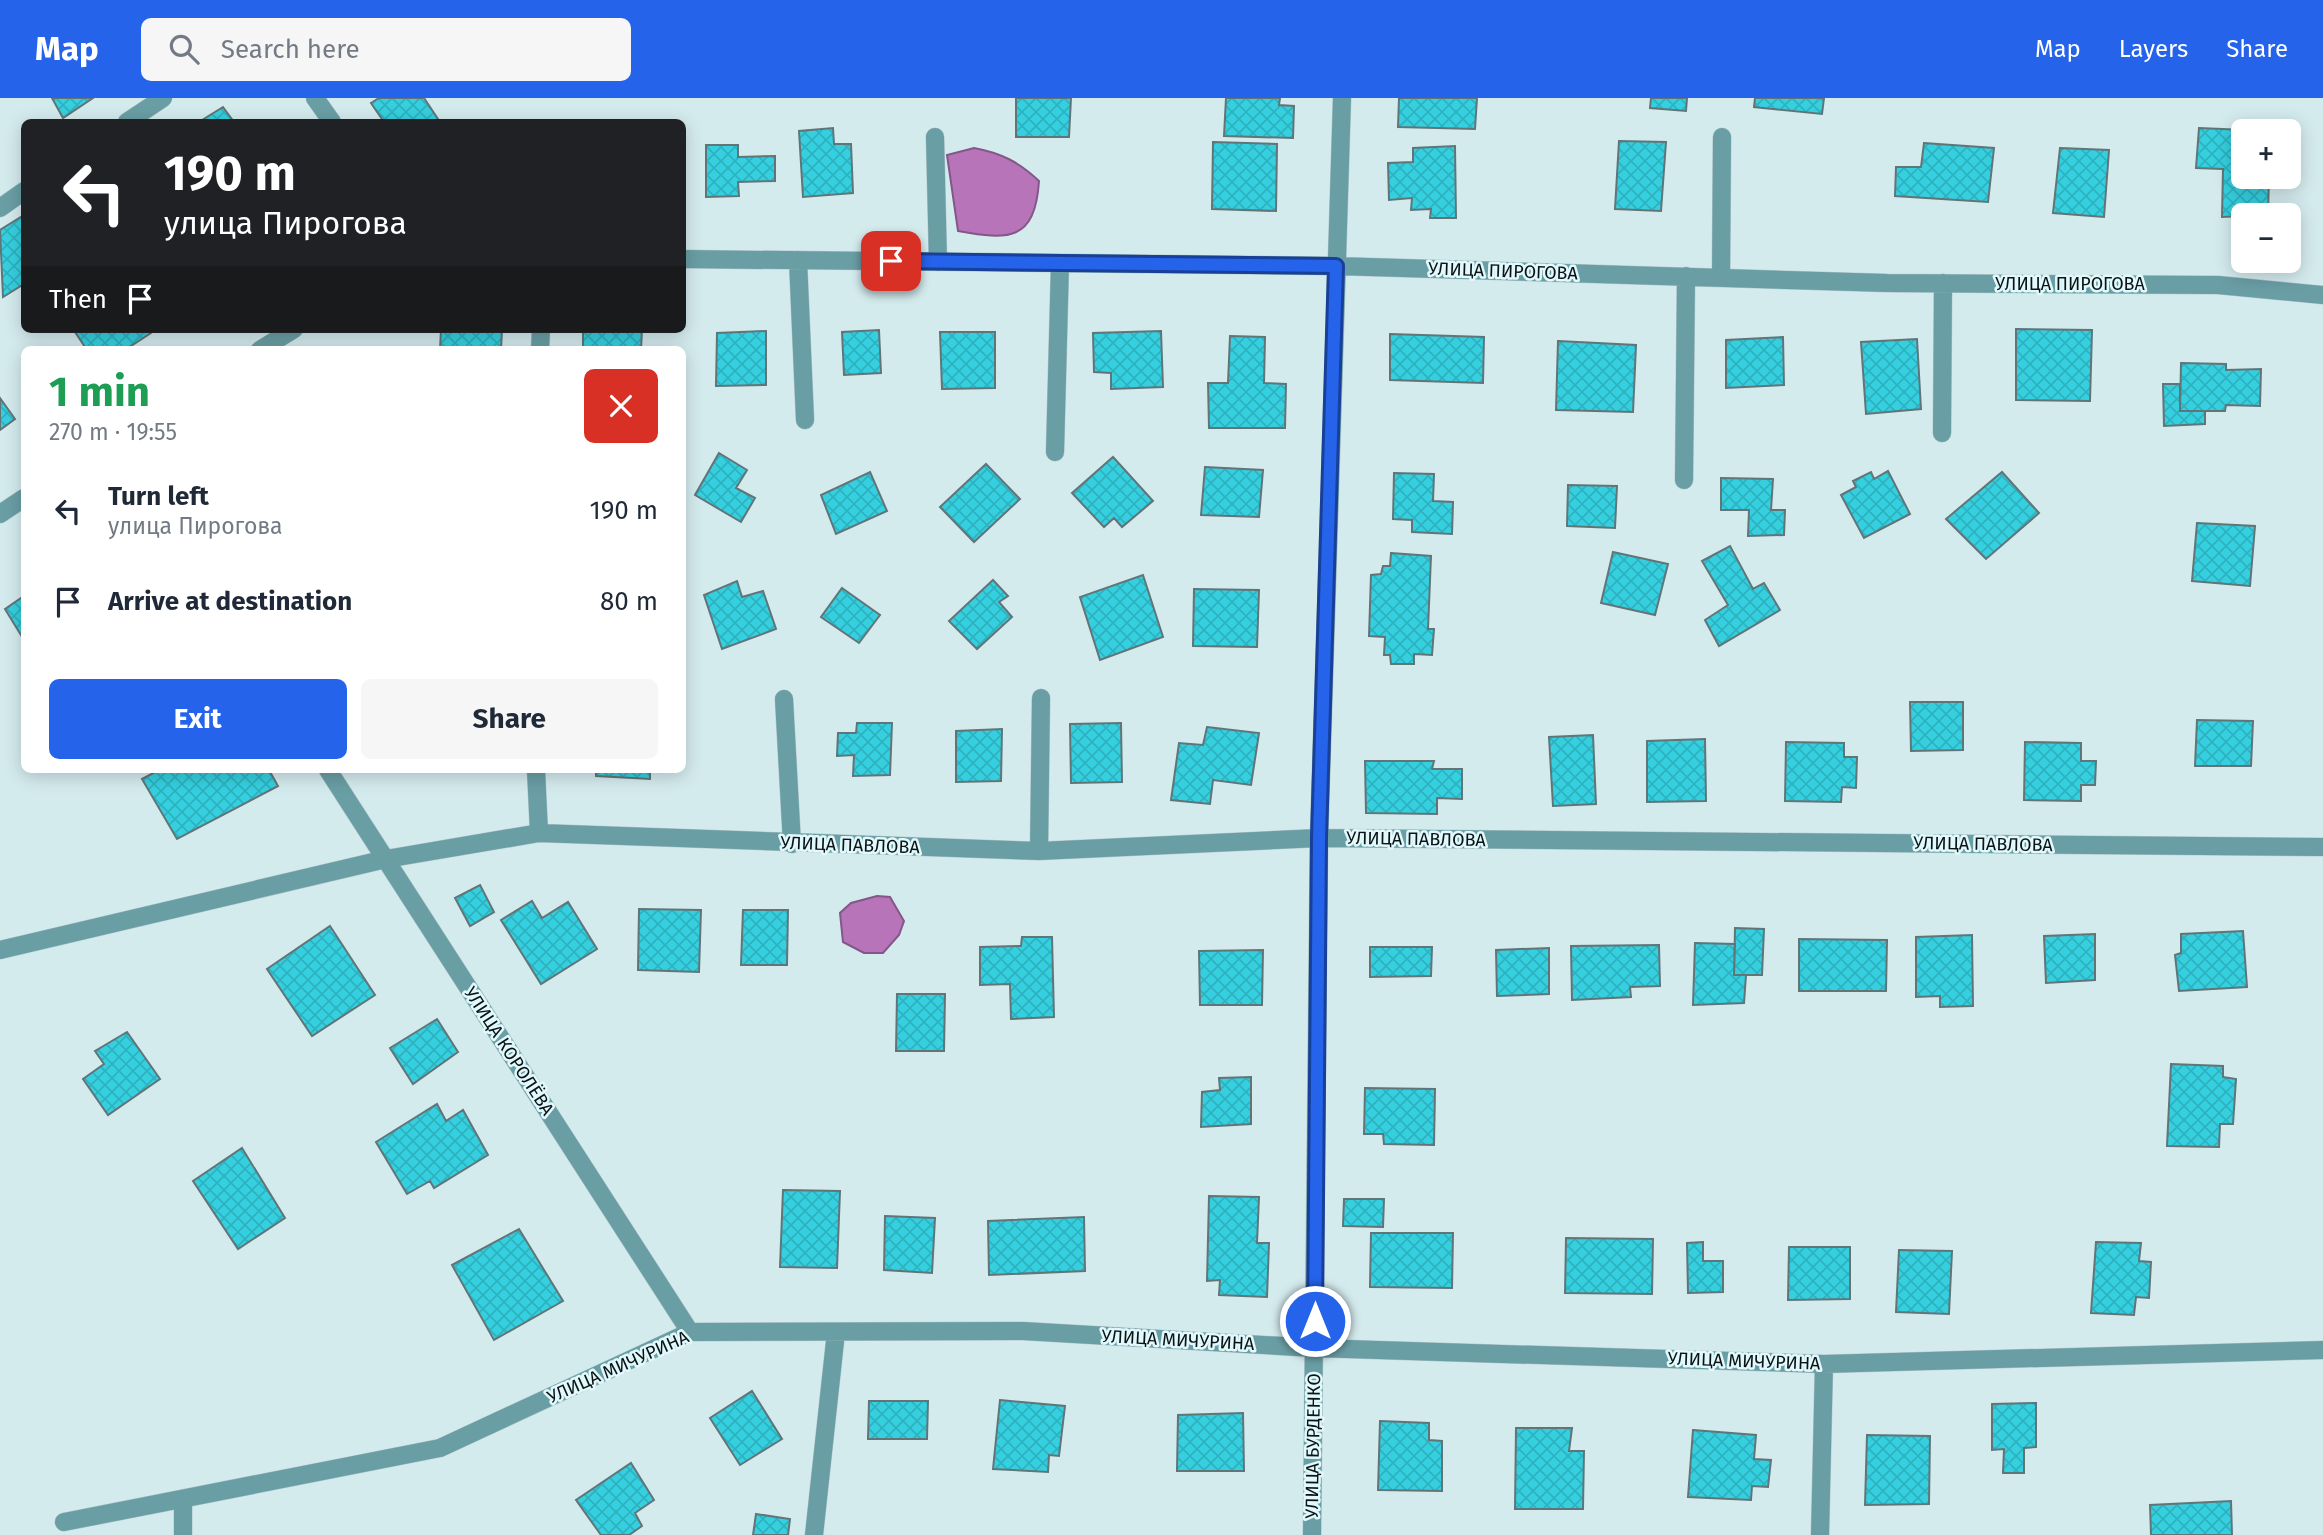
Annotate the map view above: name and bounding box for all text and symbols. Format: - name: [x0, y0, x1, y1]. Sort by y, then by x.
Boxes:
- search box: [141, 18, 631, 81]
- text: Map: [35, 29, 99, 69]
- icon: search: [165, 30, 203, 68]
- text: Search here: [221, 34, 360, 65]
- text: Map: [2035, 35, 2081, 63]
- text: Layers: [2119, 35, 2188, 63]
- text: Share: [2226, 35, 2288, 63]
- map controls: [2231, 119, 2301, 273]
- button: +: [2231, 119, 2301, 189]
- text: 190 m: [164, 144, 296, 203]
- icon: left: [49, 147, 140, 238]
- button: −: [2231, 203, 2301, 273]
- text: улица Пирогова: [164, 204, 407, 242]
- pin: [861, 231, 921, 291]
- icon: arrive: [872, 242, 910, 280]
- street label: УЛИЦА ПИРОГОВА: [1428, 257, 1579, 285]
- street label: УЛИЦА ПИРОГОВА: [1995, 273, 2145, 295]
- icon: arrive: [121, 280, 159, 318]
- text: Then: [49, 284, 107, 315]
- text: 1 min: [49, 367, 150, 417]
- button: close: [584, 369, 658, 443]
- text: 270 m · 19:55: [49, 418, 177, 446]
- text: Turn left: [108, 481, 209, 512]
- icon: left: [49, 492, 87, 530]
- text: 190 m: [589, 495, 658, 526]
- text: улица Пирогова: [108, 512, 283, 540]
- icon: arrive: [49, 583, 87, 621]
- text: Arrive at destination: [108, 586, 352, 617]
- text: 80 m: [600, 586, 658, 617]
- button: Exit: [49, 679, 347, 759]
- button: Share: [361, 679, 658, 759]
- street label: УЛИЦА ПАВЛОВА: [1346, 827, 1487, 851]
- street label: УЛИЦА ПАВЛОВА: [780, 832, 921, 858]
- street label: УЛИЦА ПАВЛОВА: [1913, 832, 2054, 856]
- street label: УЛИЦА КОРОЛЁВА: [459, 983, 559, 1120]
- position arrow: [1278, 1284, 1352, 1358]
- street label: УЛИЦА МИЧУРИНА: [1101, 1325, 1256, 1355]
- street label: УЛИЦА МИЧУРИНА: [544, 1326, 693, 1408]
- street label: УЛИЦА МИЧУРИНА: [1667, 1347, 1821, 1375]
- street label: УЛИЦА БУРДЕНКО: [1301, 1373, 1325, 1519]

